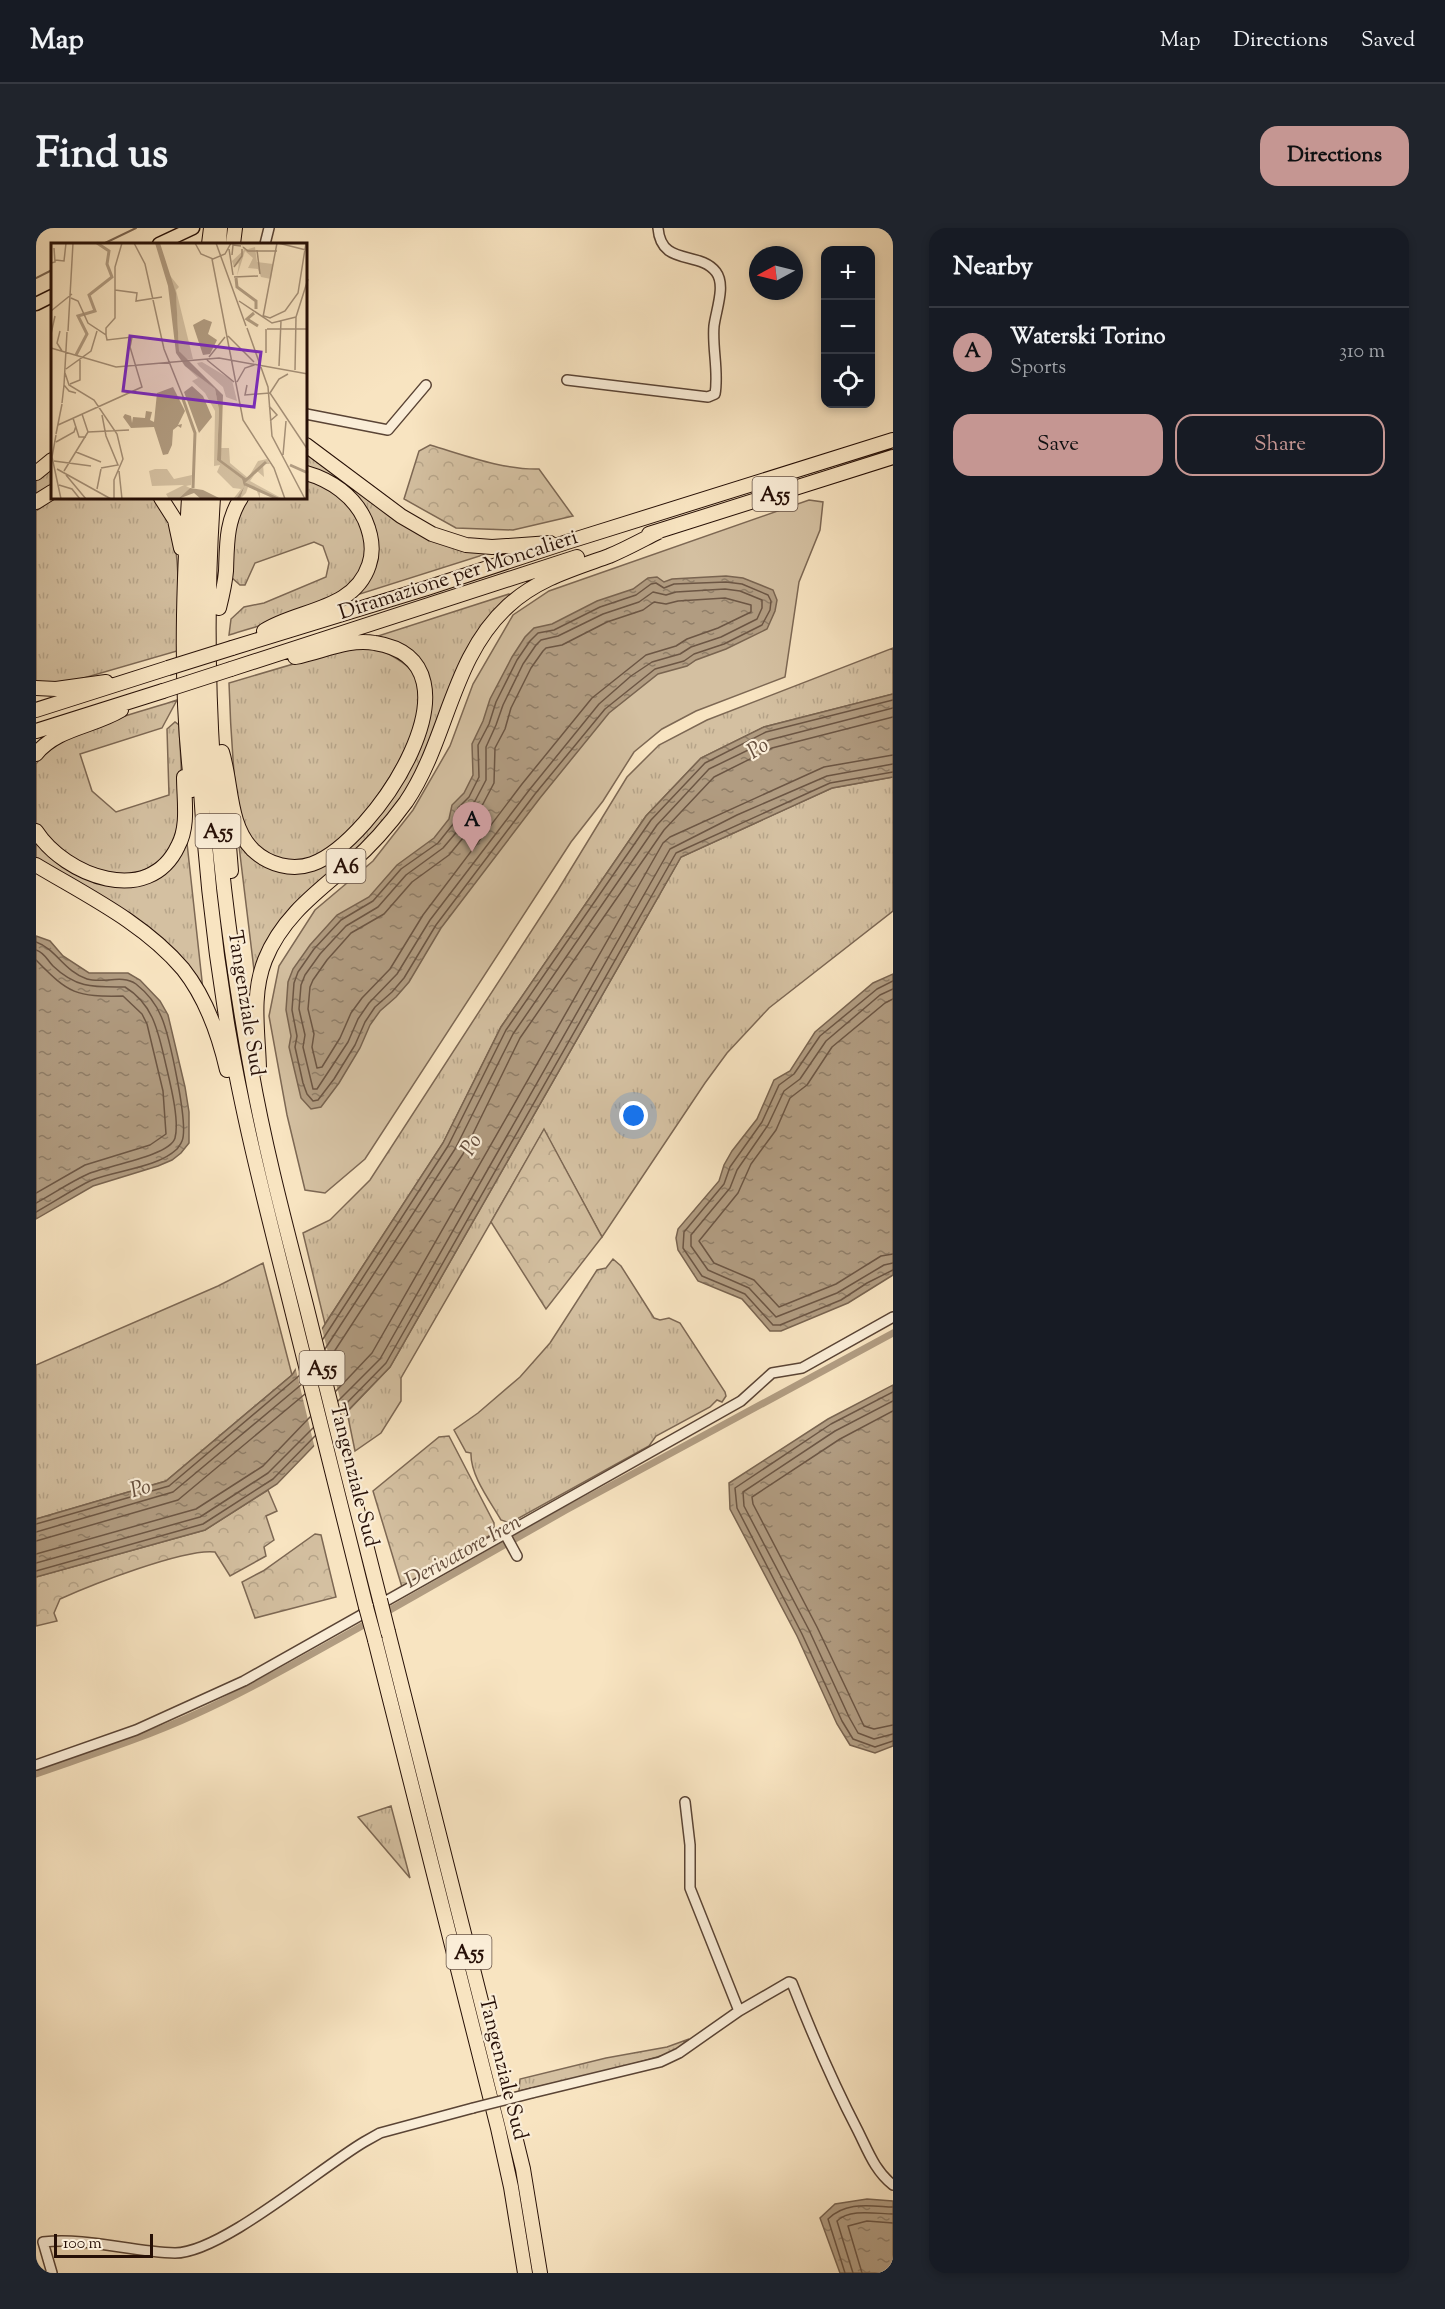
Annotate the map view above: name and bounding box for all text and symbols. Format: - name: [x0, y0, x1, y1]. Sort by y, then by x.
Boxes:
- text: Map: [30, 21, 84, 61]
- text: Map: [1160, 26, 1200, 56]
- text: Directions: [1233, 26, 1328, 56]
- text: Saved: [1361, 26, 1415, 56]
- text: Find us: [36, 126, 168, 186]
- button: Directions: [1260, 126, 1409, 186]
- inset map: [51, 243, 308, 500]
- north arrow: [749, 246, 803, 300]
- map controls: [821, 246, 875, 408]
- button: +: [821, 246, 875, 300]
- text: Nearby: [953, 249, 1033, 286]
- button: −: [821, 300, 875, 354]
- text: Waterski Torino: [1010, 322, 1166, 354]
- text: A: [964, 338, 981, 367]
- text: 310 m: [1339, 338, 1385, 367]
- button: locate: [821, 354, 875, 408]
- text: Sports: [1010, 354, 1066, 383]
- button: Save: [953, 414, 1163, 476]
- button: Share: [1175, 414, 1385, 476]
- road number: A55: [752, 477, 798, 511]
- street label: Diramazione per Moncalieri: [335, 523, 582, 629]
- water label: Po: [741, 730, 776, 769]
- pin: A: [452, 802, 492, 852]
- road number: A55: [196, 814, 240, 848]
- road number: A6: [326, 849, 366, 883]
- street label: Tangenziale Sud: [219, 928, 271, 1078]
- your location: [619, 1101, 648, 1130]
- water label: Po: [454, 1128, 492, 1163]
- road number: A55: [300, 1351, 344, 1385]
- street label: Tangenziale Sud: [321, 1400, 385, 1551]
- water label: Po: [127, 1472, 155, 1508]
- water label: Derivatore Iren: [399, 1507, 528, 1598]
- road number: A55: [446, 1935, 492, 1969]
- street label: Tangenziale Sud: [470, 1993, 534, 2144]
- scale bar: [54, 2231, 153, 2258]
- text: 100 m: [63, 2233, 102, 2256]

